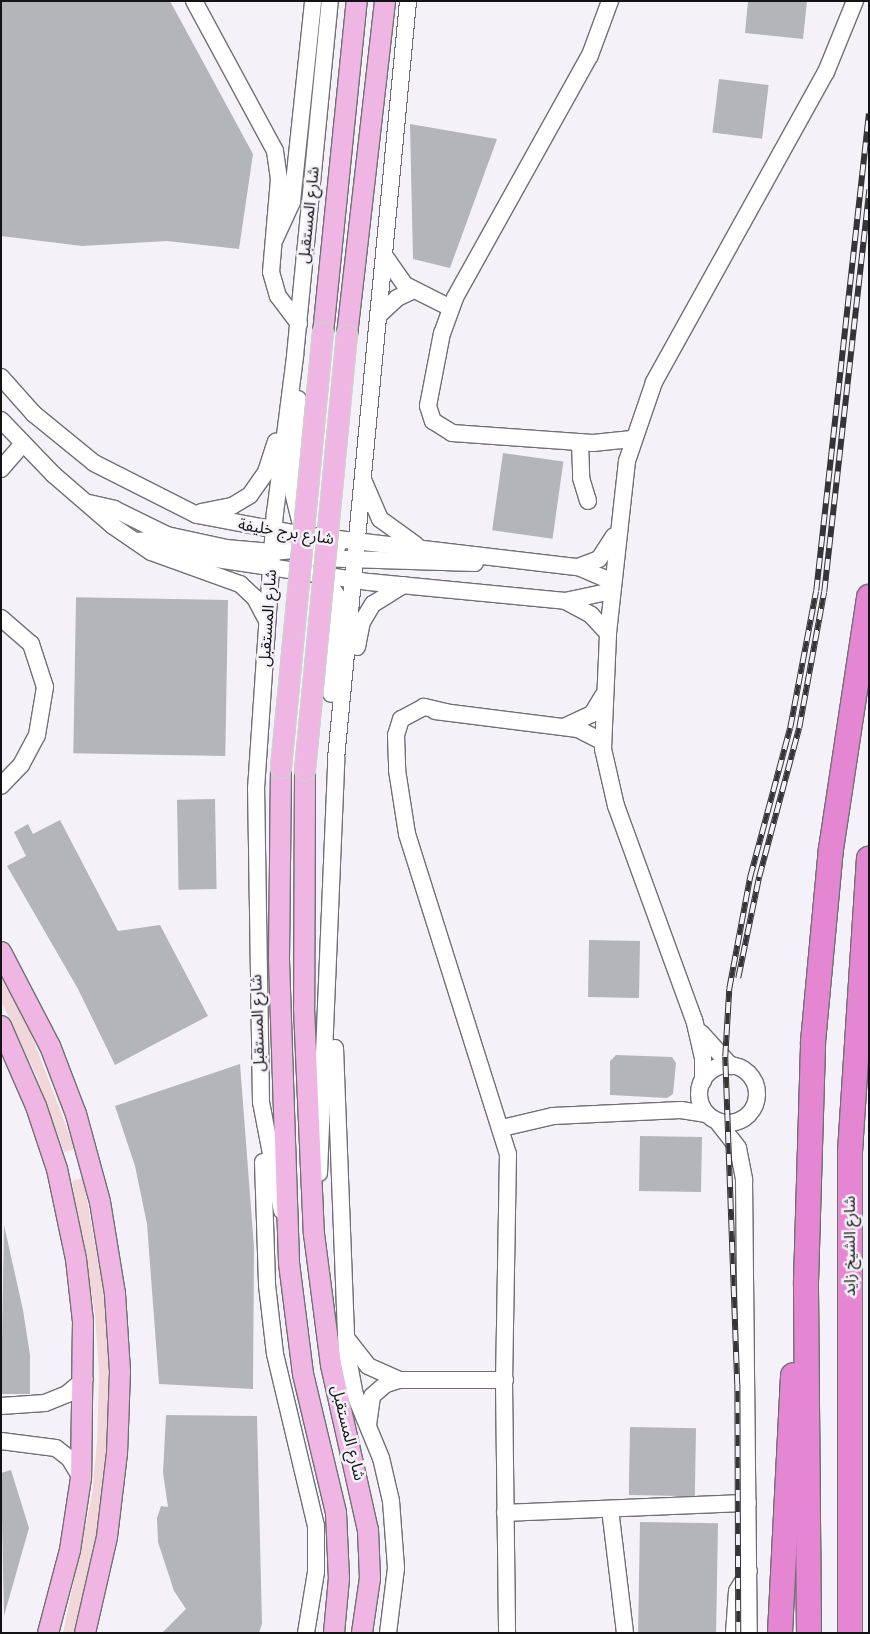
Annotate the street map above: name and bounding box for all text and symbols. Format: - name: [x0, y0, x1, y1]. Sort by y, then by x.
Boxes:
- street label: شارع المستقبل: [294, 166, 324, 264]
- street label: شارع برج خليفة: [237, 515, 335, 549]
- street label: شارع المستقبل: [255, 569, 281, 667]
- street label: شارع المستقبل: [247, 974, 269, 1072]
- street label: شارع الشيخ زايد: [840, 1196, 860, 1296]
- street label: شارع المستقبل: [327, 1383, 369, 1483]

